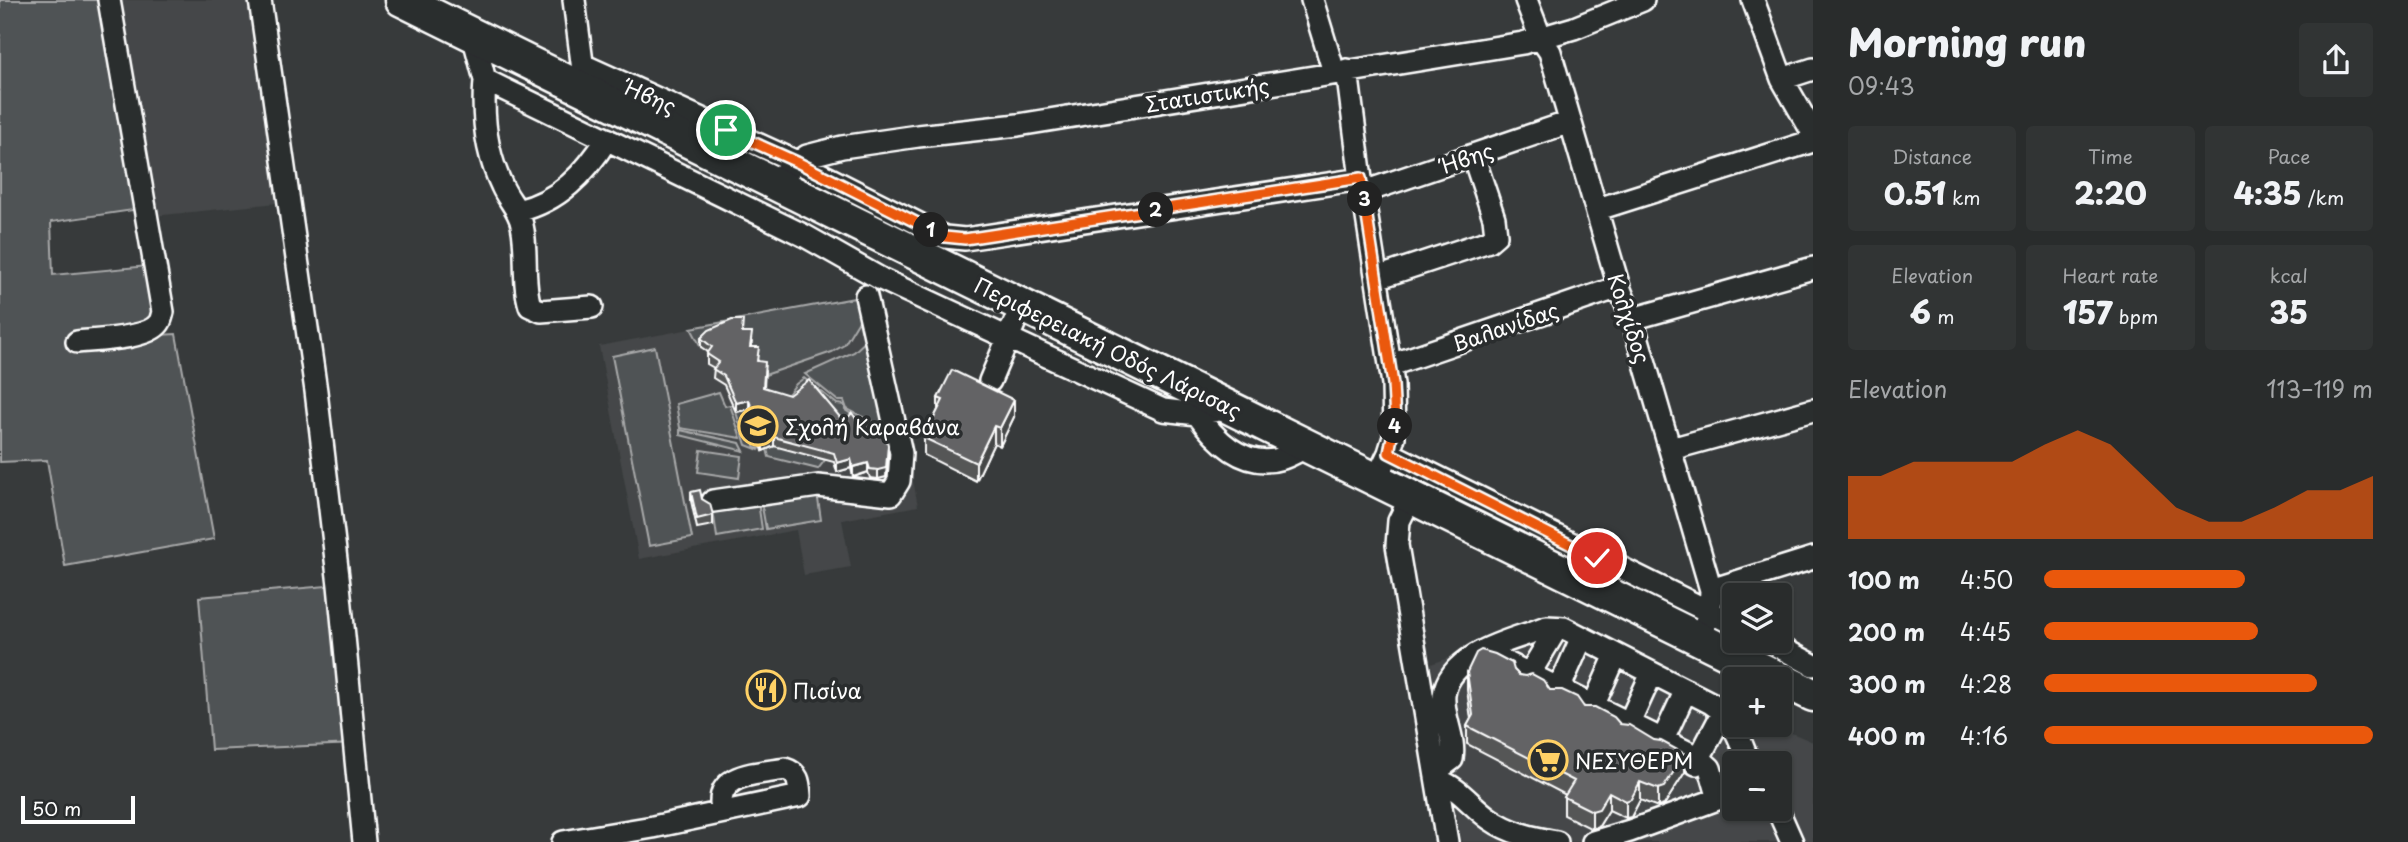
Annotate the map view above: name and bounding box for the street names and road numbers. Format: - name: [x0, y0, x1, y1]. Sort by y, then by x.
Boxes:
- street label: Στατιστικής: [1143, 68, 1271, 120]
- street label: Ήβης: [618, 69, 682, 121]
- street label: Ήβης: [1434, 133, 1497, 182]
- street label: Περιφερειακή Οδός Λάρισας: [969, 268, 1247, 426]
- street label: Κολχίδος: [1600, 269, 1660, 367]
- street label: Βαλανίδας: [1447, 293, 1563, 359]

